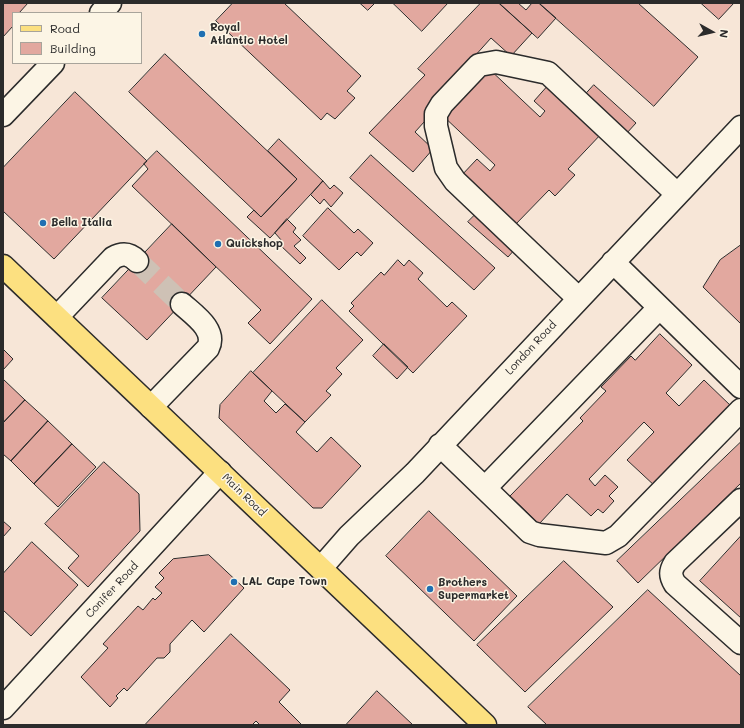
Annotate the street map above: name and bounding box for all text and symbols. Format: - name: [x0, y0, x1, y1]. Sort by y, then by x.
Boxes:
- legend: [12, 12, 142, 64]
- north arrow: [692, 12, 732, 52]
- text: Road: [50, 20, 80, 36]
- place label: Royal Atlantic Hotel: [210, 21, 288, 47]
- marker: Royal Atlantic Hotel: [197, 29, 207, 39]
- text: N: [716, 29, 732, 39]
- text: Building: [50, 40, 96, 56]
- place label: Bella Italia: [51, 216, 112, 230]
- marker: Bella Italia: [38, 218, 48, 228]
- place label: Quickshop: [226, 237, 283, 251]
- marker: Quickshop: [213, 239, 223, 249]
- street label: London Road: [503, 318, 559, 378]
- street label: Main Road: [219, 471, 269, 519]
- street label: Conifer Road: [83, 559, 141, 621]
- place label: LAL Cape Town: [242, 575, 327, 589]
- place label: Brothers Supermarket: [438, 576, 509, 602]
- marker: LAL Cape Town: [229, 577, 239, 587]
- marker: Brothers Supermarket: [425, 584, 435, 594]

